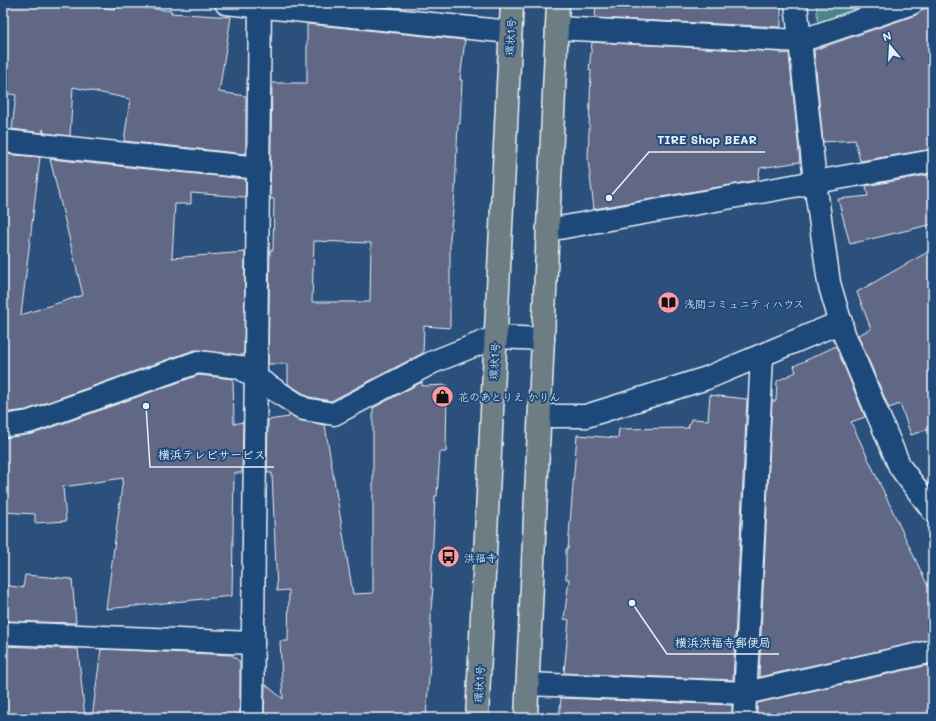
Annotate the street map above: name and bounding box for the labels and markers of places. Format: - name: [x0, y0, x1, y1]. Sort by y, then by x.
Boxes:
- callout: TIRE Shop BEAR: [649, 128, 765, 152]
- library icon: 浅間コミュニティハウス: [655, 290, 681, 316]
- place label: 浅間コミュニティハウス: [684, 296, 804, 311]
- shop icon: 花のあとりえ かりん: [430, 383, 456, 409]
- place label: 花のあとりえ かりん: [458, 389, 561, 404]
- callout: 横浜テレビサービス: [150, 443, 274, 467]
- bus stop icon: 洪福寺: [435, 544, 461, 570]
- place label: 洪福寺: [464, 550, 497, 565]
- callout: 横浜洪福寺郵便局: [667, 630, 779, 654]

